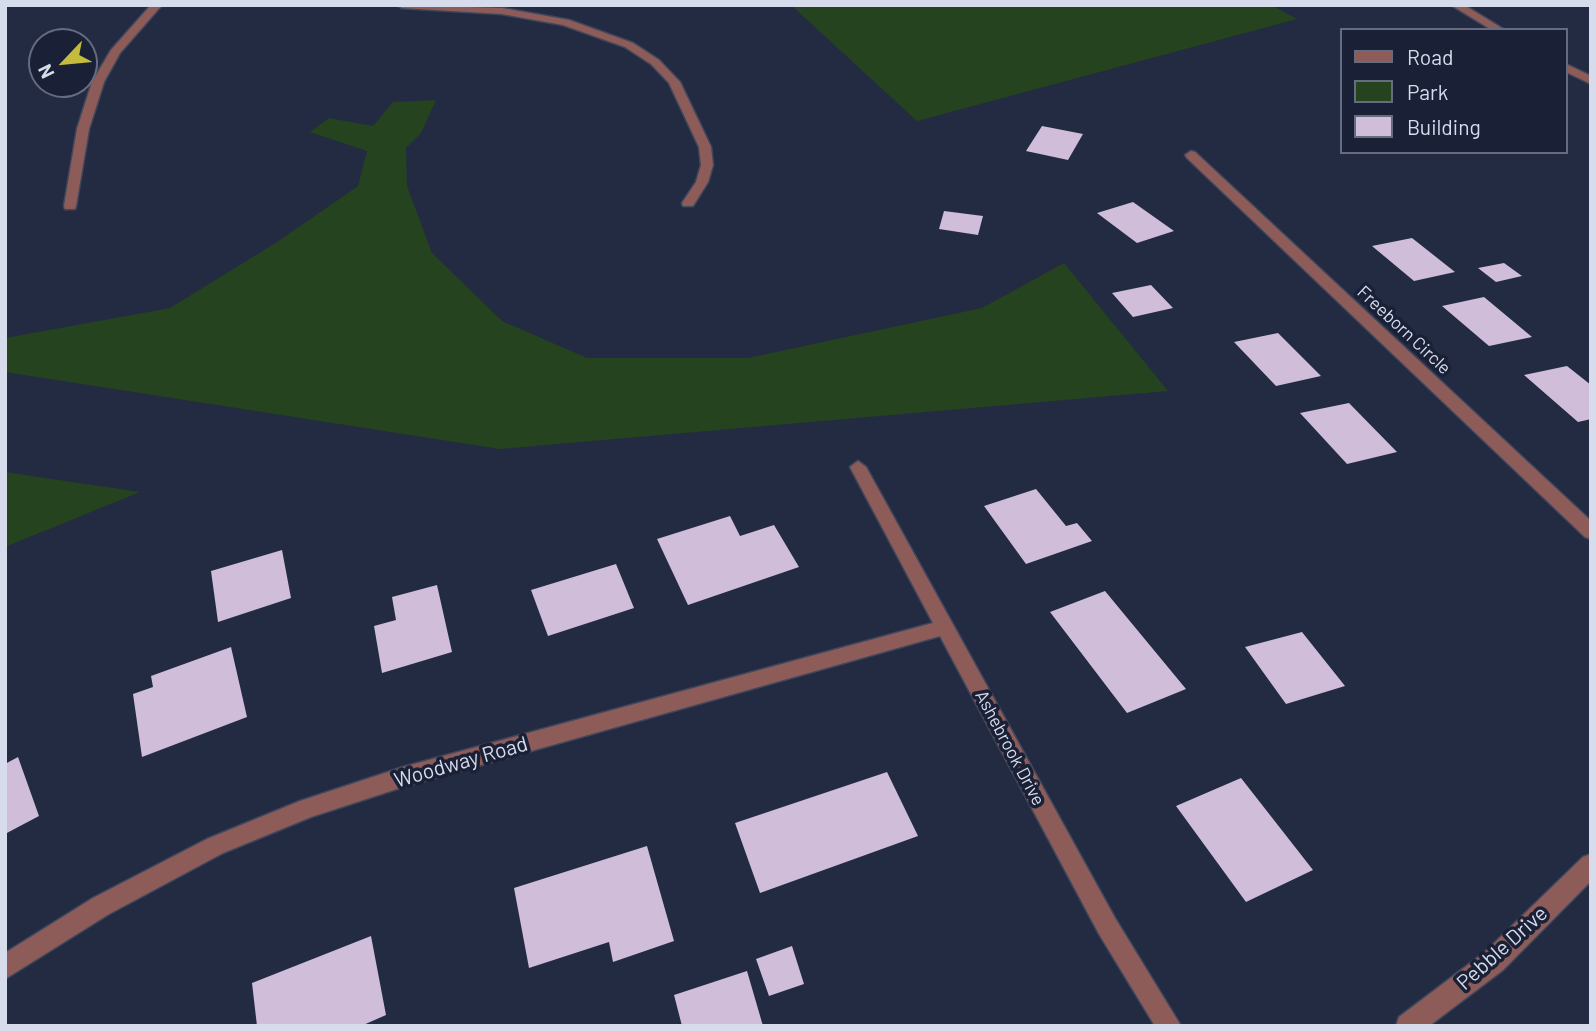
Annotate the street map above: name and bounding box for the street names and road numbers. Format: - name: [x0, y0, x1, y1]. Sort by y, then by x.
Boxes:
- street label: Freeborn Circle: [1353, 281, 1455, 379]
- street label: Ashebrook Drive: [971, 687, 1049, 809]
- street label: Woodway Road: [391, 731, 531, 793]
- street label: Pebble Drive: [1452, 901, 1552, 995]

